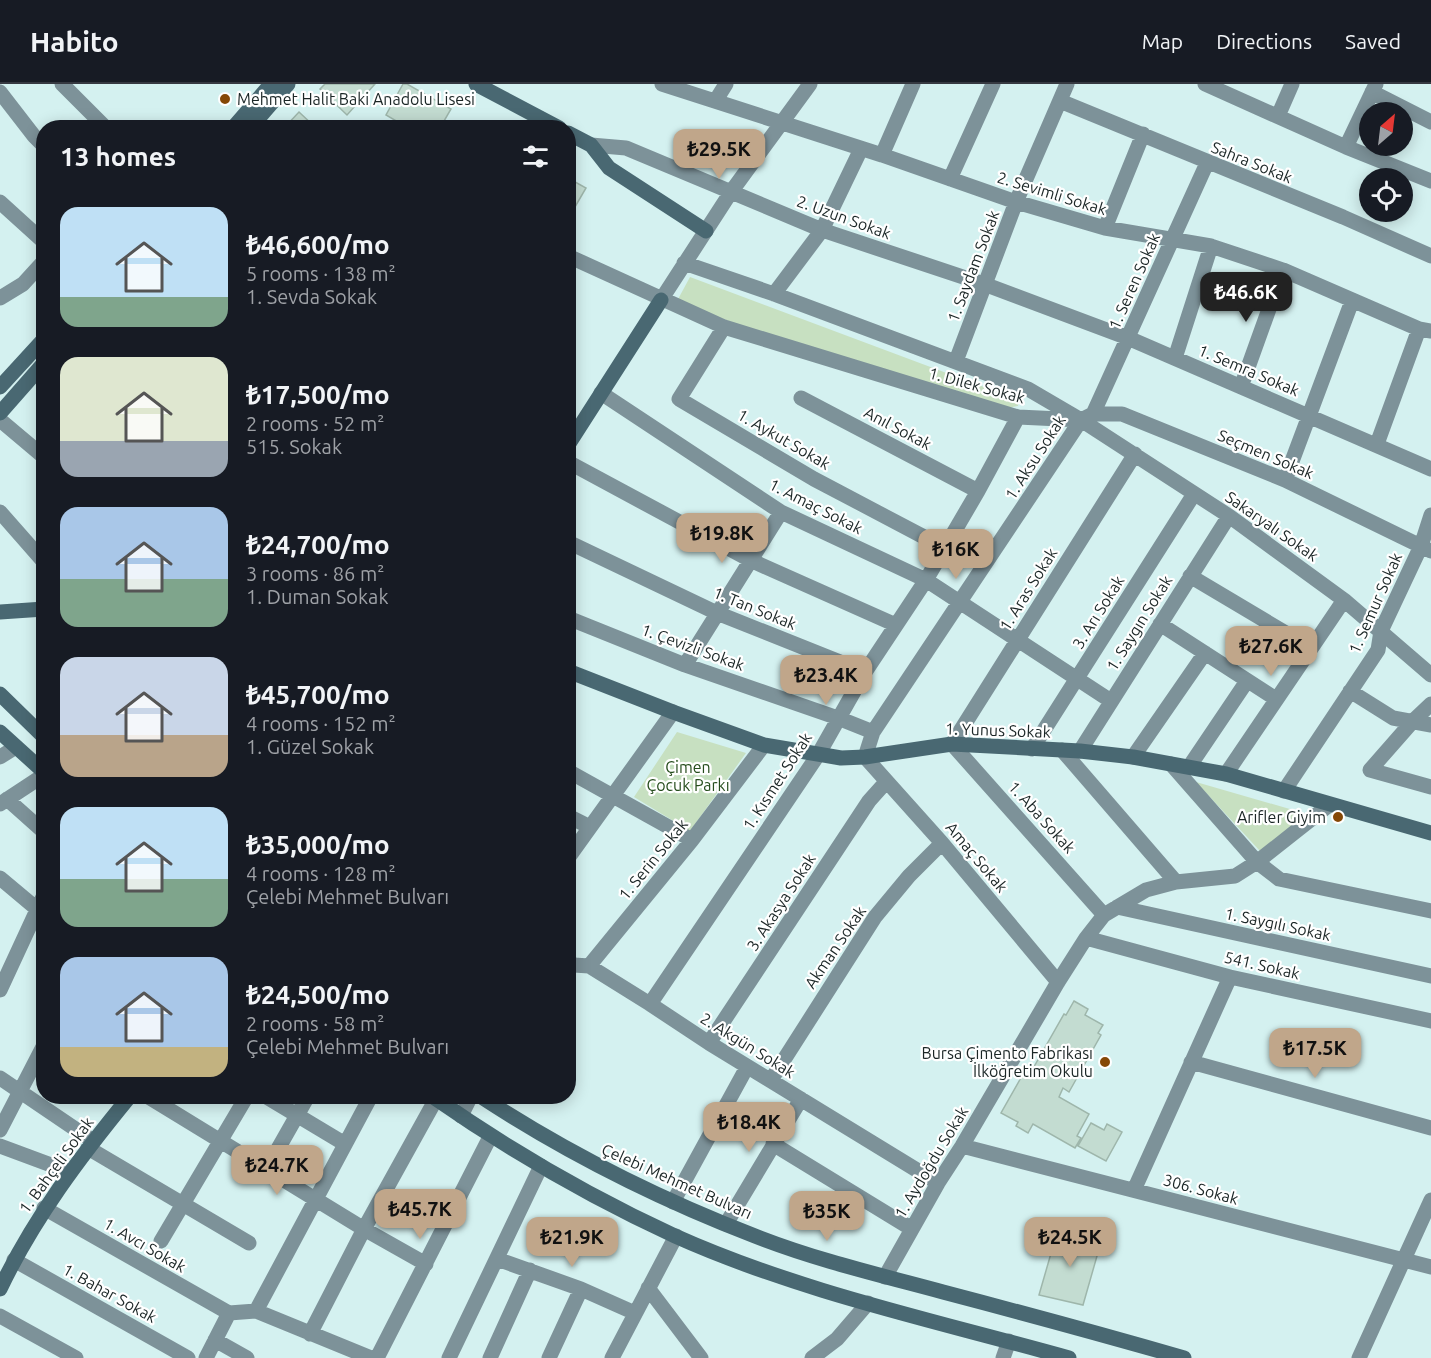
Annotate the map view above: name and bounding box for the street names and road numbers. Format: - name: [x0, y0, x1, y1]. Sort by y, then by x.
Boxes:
- street label: Sahra Sokak: [1209, 138, 1295, 186]
- street label: 2. Sevimli Sokak: [995, 168, 1109, 218]
- street label: 2. Uzun Sokak: [794, 192, 894, 242]
- street label: 1. Saydam Sokak: [943, 208, 1003, 324]
- street label: 1. Seren Sokak: [1105, 230, 1163, 332]
- street label: 1. Semra Sokak: [1196, 341, 1302, 399]
- street label: 1. Dilek Sokak: [927, 364, 1027, 406]
- street label: Anıl Sokak: [861, 403, 935, 453]
- street label: 1. Aykut Sokak: [734, 405, 834, 473]
- street label: 1. Aksu Sokak: [1001, 411, 1069, 503]
- street label: Seçmen Sokak: [1215, 426, 1317, 482]
- street label: 1. Amaç Sokak: [766, 475, 866, 537]
- street label: Sakaryalı Sokak: [1222, 487, 1322, 565]
- street label: 1. Aras Sokak: [995, 544, 1061, 634]
- street label: 1. Semur Sokak: [1345, 550, 1405, 656]
- street label: 3. Arı Sokak: [1068, 572, 1128, 652]
- street label: 1. Saygın Sokak: [1103, 572, 1175, 674]
- street label: 1. Tan Sokak: [711, 583, 799, 633]
- street label: 1. Çevizli Sokak: [639, 620, 747, 674]
- street label: 1. Yunus Sokak: [945, 719, 1051, 741]
- street label: 1. Kısmet Sokak: [739, 729, 815, 833]
- street label: 1. Aba Sokak: [1005, 777, 1079, 857]
- street label: 1. Serin Sokak: [615, 815, 691, 903]
- street label: Amaç Sokak: [943, 818, 1011, 896]
- street label: 3. Akasya Sokak: [743, 850, 819, 954]
- street label: Akman Sokak: [801, 902, 869, 992]
- street label: 1. Saygılı Sokak: [1223, 904, 1333, 944]
- street label: 541. Sokak: [1223, 948, 1301, 982]
- street label: 2. Akgün Sokak: [697, 1009, 799, 1081]
- street label: 1. Aydoğdu Sokak: [891, 1103, 971, 1221]
- street label: 1. Bahçeli Sokak: [15, 1114, 97, 1216]
- street label: Çelebi Mehmet Bulvarı: [599, 1140, 755, 1222]
- street label: 306. Sokak: [1162, 1170, 1240, 1208]
- street label: 1. Avcı Sokak: [101, 1214, 189, 1276]
- street label: 1. Bahar Sokak: [60, 1260, 160, 1326]

